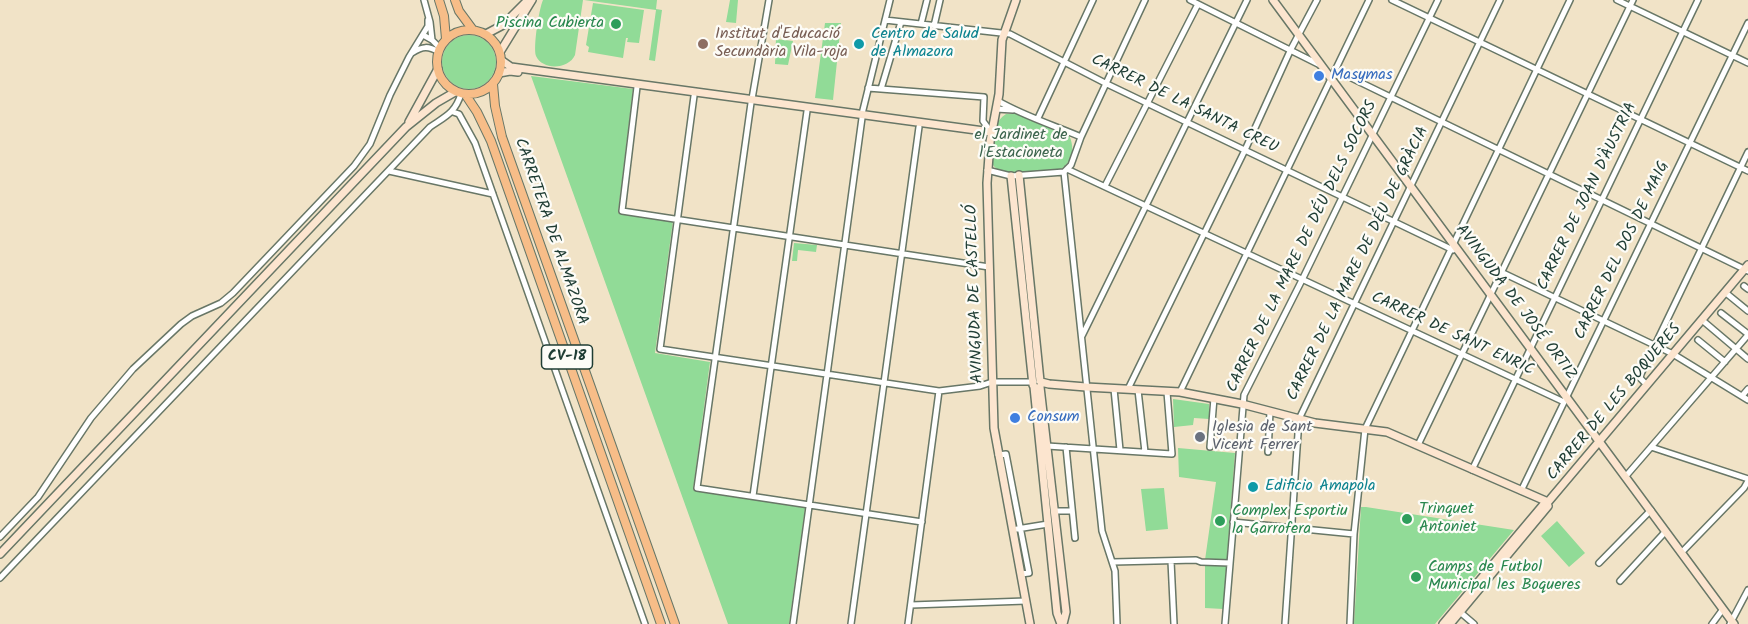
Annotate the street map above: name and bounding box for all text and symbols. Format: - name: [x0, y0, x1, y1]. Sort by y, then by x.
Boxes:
- place label: Piscina Cubierta: [496, 14, 604, 34]
- marker: Piscina Cubierta: [609, 17, 623, 31]
- place label: Institut d'Educació Secundària Vila-roja: [715, 25, 848, 63]
- place label: Centro de Salud de Almazora: [871, 25, 979, 63]
- marker: Institut d'Educació Secundària Vila-roja: [696, 37, 710, 51]
- marker: Centro de Salud de Almazora: [852, 37, 866, 51]
- street label: CARRER DE LA SANTA CREU: [1087, 51, 1281, 159]
- place label: Masymas: [1331, 66, 1393, 86]
- marker: Masymas: [1312, 69, 1326, 83]
- street label: CARRER DE LA MARE DE DÉU DELS SOCORS: [1224, 98, 1382, 396]
- street label: CARRER DE JOAN D'ÀUSTRIA: [1534, 100, 1642, 294]
- street label: CARRER DE LA MARE DE DÉU DE GRÀCIA: [1284, 124, 1434, 404]
- park label: el Jardinet de l'Estacioneta: [974, 126, 1068, 164]
- street label: CARRETERA DE ALMAZORA: [509, 136, 591, 328]
- street label: CARRER DEL DOS DE MAIG: [1571, 159, 1675, 343]
- street label: AVINGUDA DE CASTELLÓ: [963, 204, 989, 384]
- street label: AVINGUDA DE JOSÉ ORTIZ: [1450, 221, 1580, 385]
- street label: CARRER DE SANT ENRIC: [1368, 289, 1536, 381]
- street label: CARRER DE LES BOQUERES: [1544, 321, 1686, 485]
- road number: CV-18: [542, 345, 592, 369]
- place label: Consum: [1027, 408, 1080, 428]
- marker: Consum: [1008, 411, 1022, 425]
- place label: Iglesia de Sant Vicent Ferrer: [1212, 418, 1313, 456]
- marker: Iglesia de Sant Vicent Ferrer: [1193, 430, 1207, 444]
- place label: Edificio Amapola: [1265, 477, 1375, 497]
- marker: Edificio Amapola: [1246, 480, 1260, 494]
- place label: Trinquet Antoniet: [1419, 500, 1476, 538]
- place label: Complex Esportiu la Garrofera: [1232, 502, 1348, 540]
- marker: Trinquet Antoniet: [1400, 512, 1414, 526]
- marker: Complex Esportiu la Garrofera: [1213, 514, 1227, 528]
- place label: Camps de Futbol Municipal les Boqueres: [1428, 558, 1581, 596]
- marker: Camps de Futbol Municipal les Boqueres: [1409, 570, 1423, 584]

